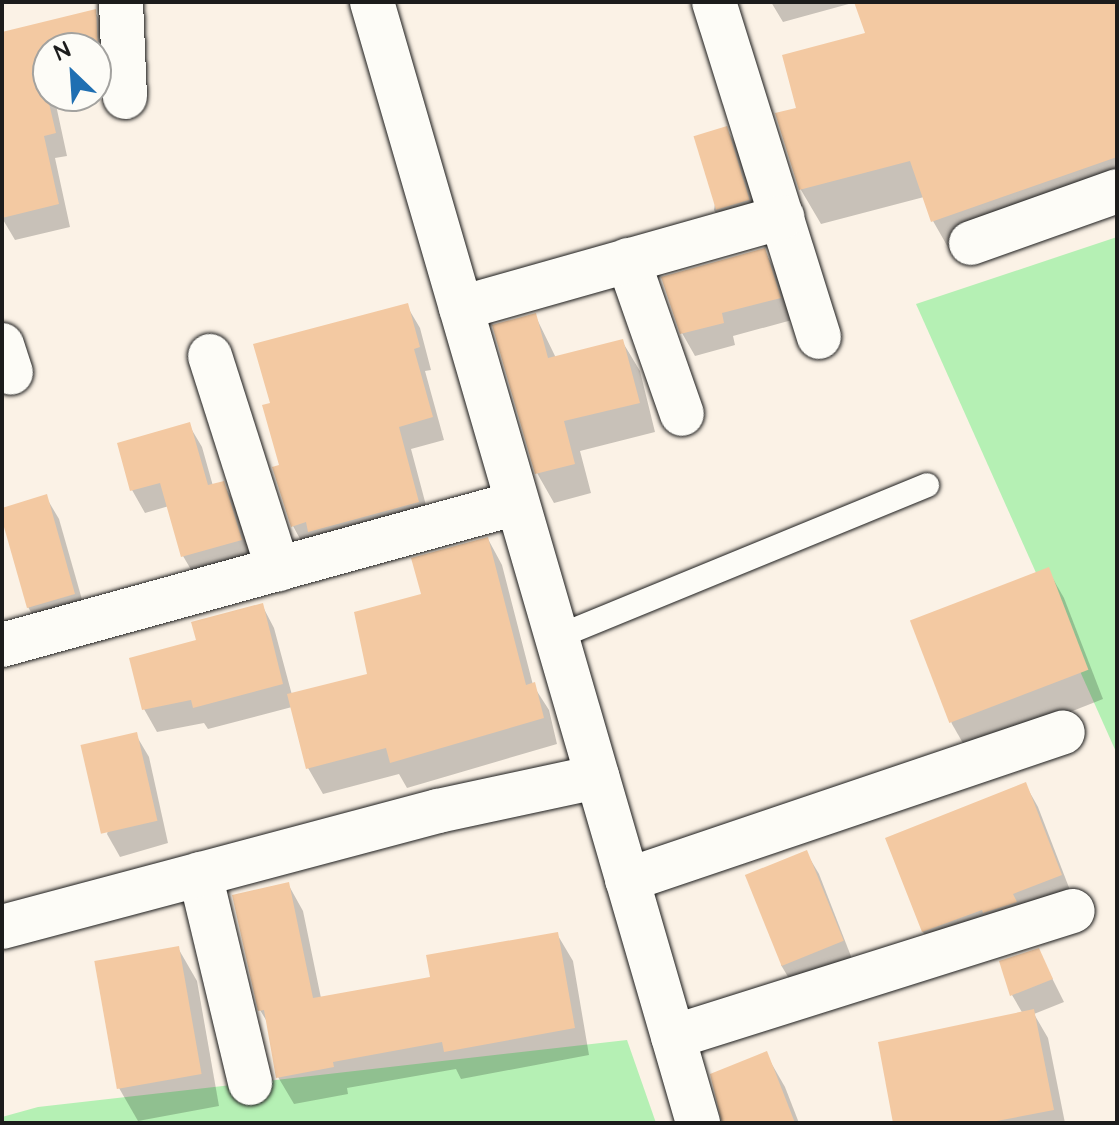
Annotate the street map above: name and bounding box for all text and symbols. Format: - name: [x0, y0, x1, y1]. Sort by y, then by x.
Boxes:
- north arrow: [32, 32, 112, 112]
- text: N: [50, 35, 75, 69]

